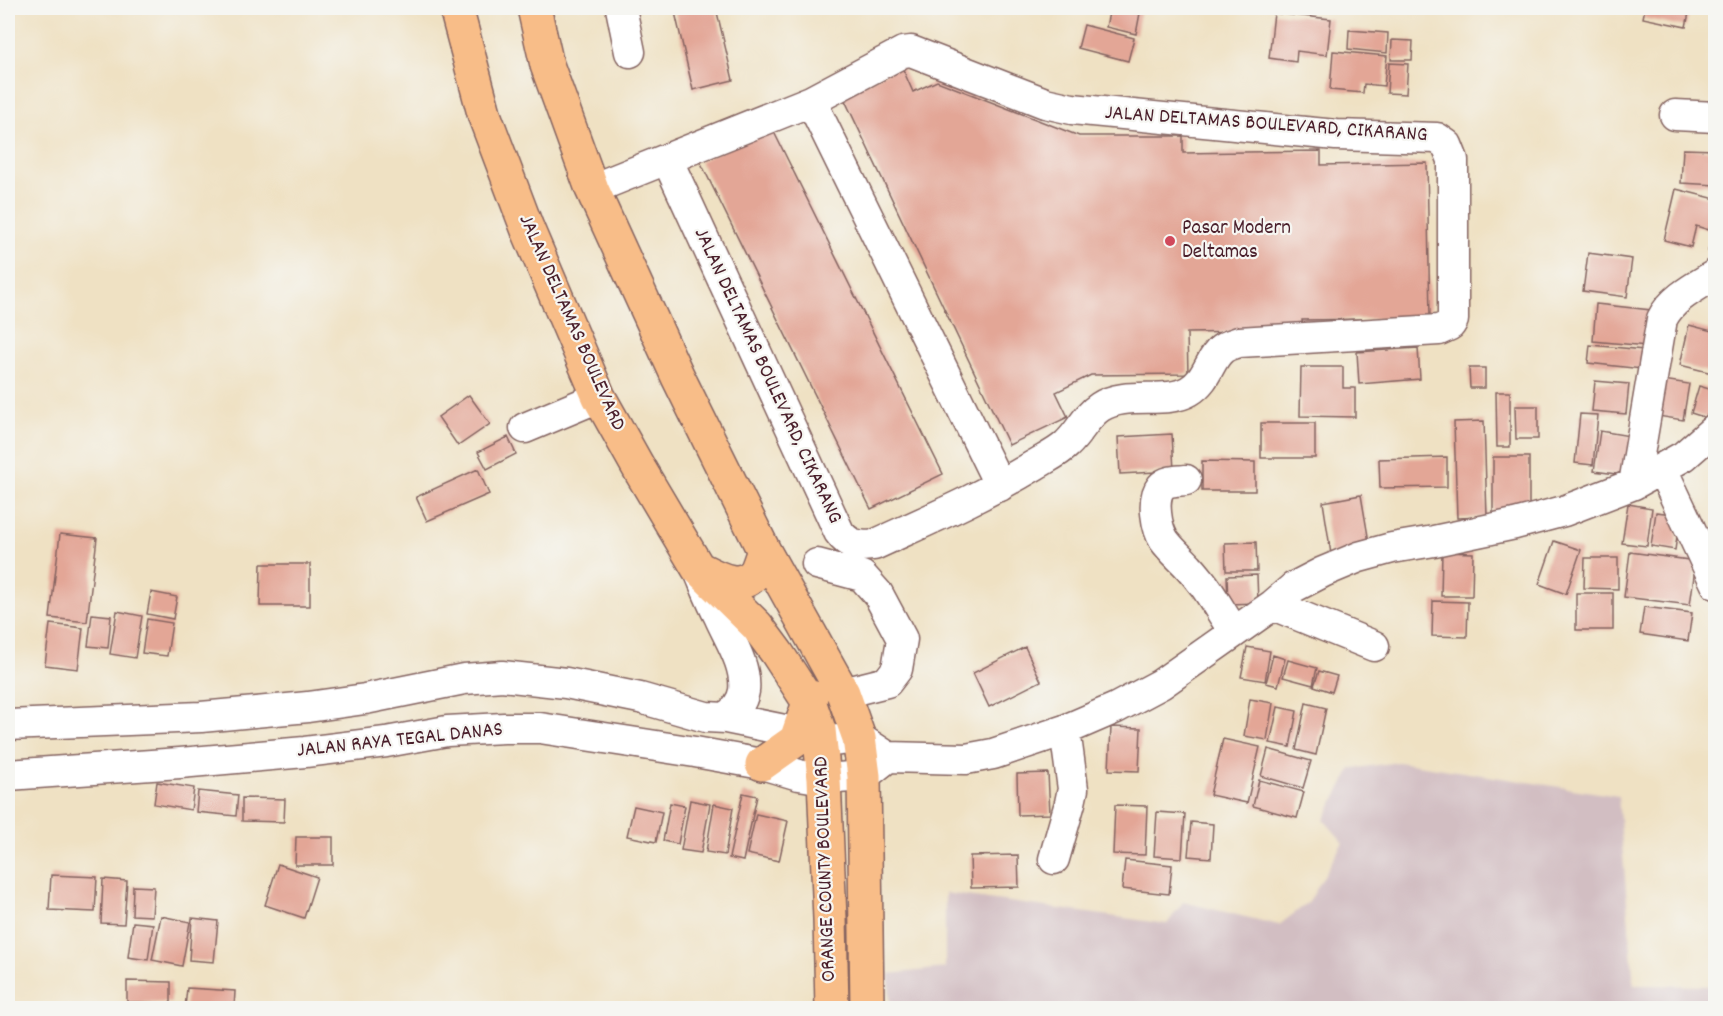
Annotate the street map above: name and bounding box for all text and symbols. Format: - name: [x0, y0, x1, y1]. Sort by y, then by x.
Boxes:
- street label: JALAN DELTAMAS BOULEVARD, CIKARANG: [1104, 99, 1428, 151]
- street label: JALAN DELTAMAS BOULEVARD: [510, 210, 632, 436]
- place label: Pasar Modern Deltamas: [1182, 214, 1291, 268]
- street label: JALAN DELTAMAS BOULEVARD, CIKARANG: [685, 223, 849, 529]
- marker: Pasar Modern Deltamas: [1163, 234, 1177, 248]
- street label: JALAN RAYA TEGAL DANAS: [296, 715, 504, 767]
- street label: ORANGE COUNTY BOULEVARD: [807, 756, 845, 982]

